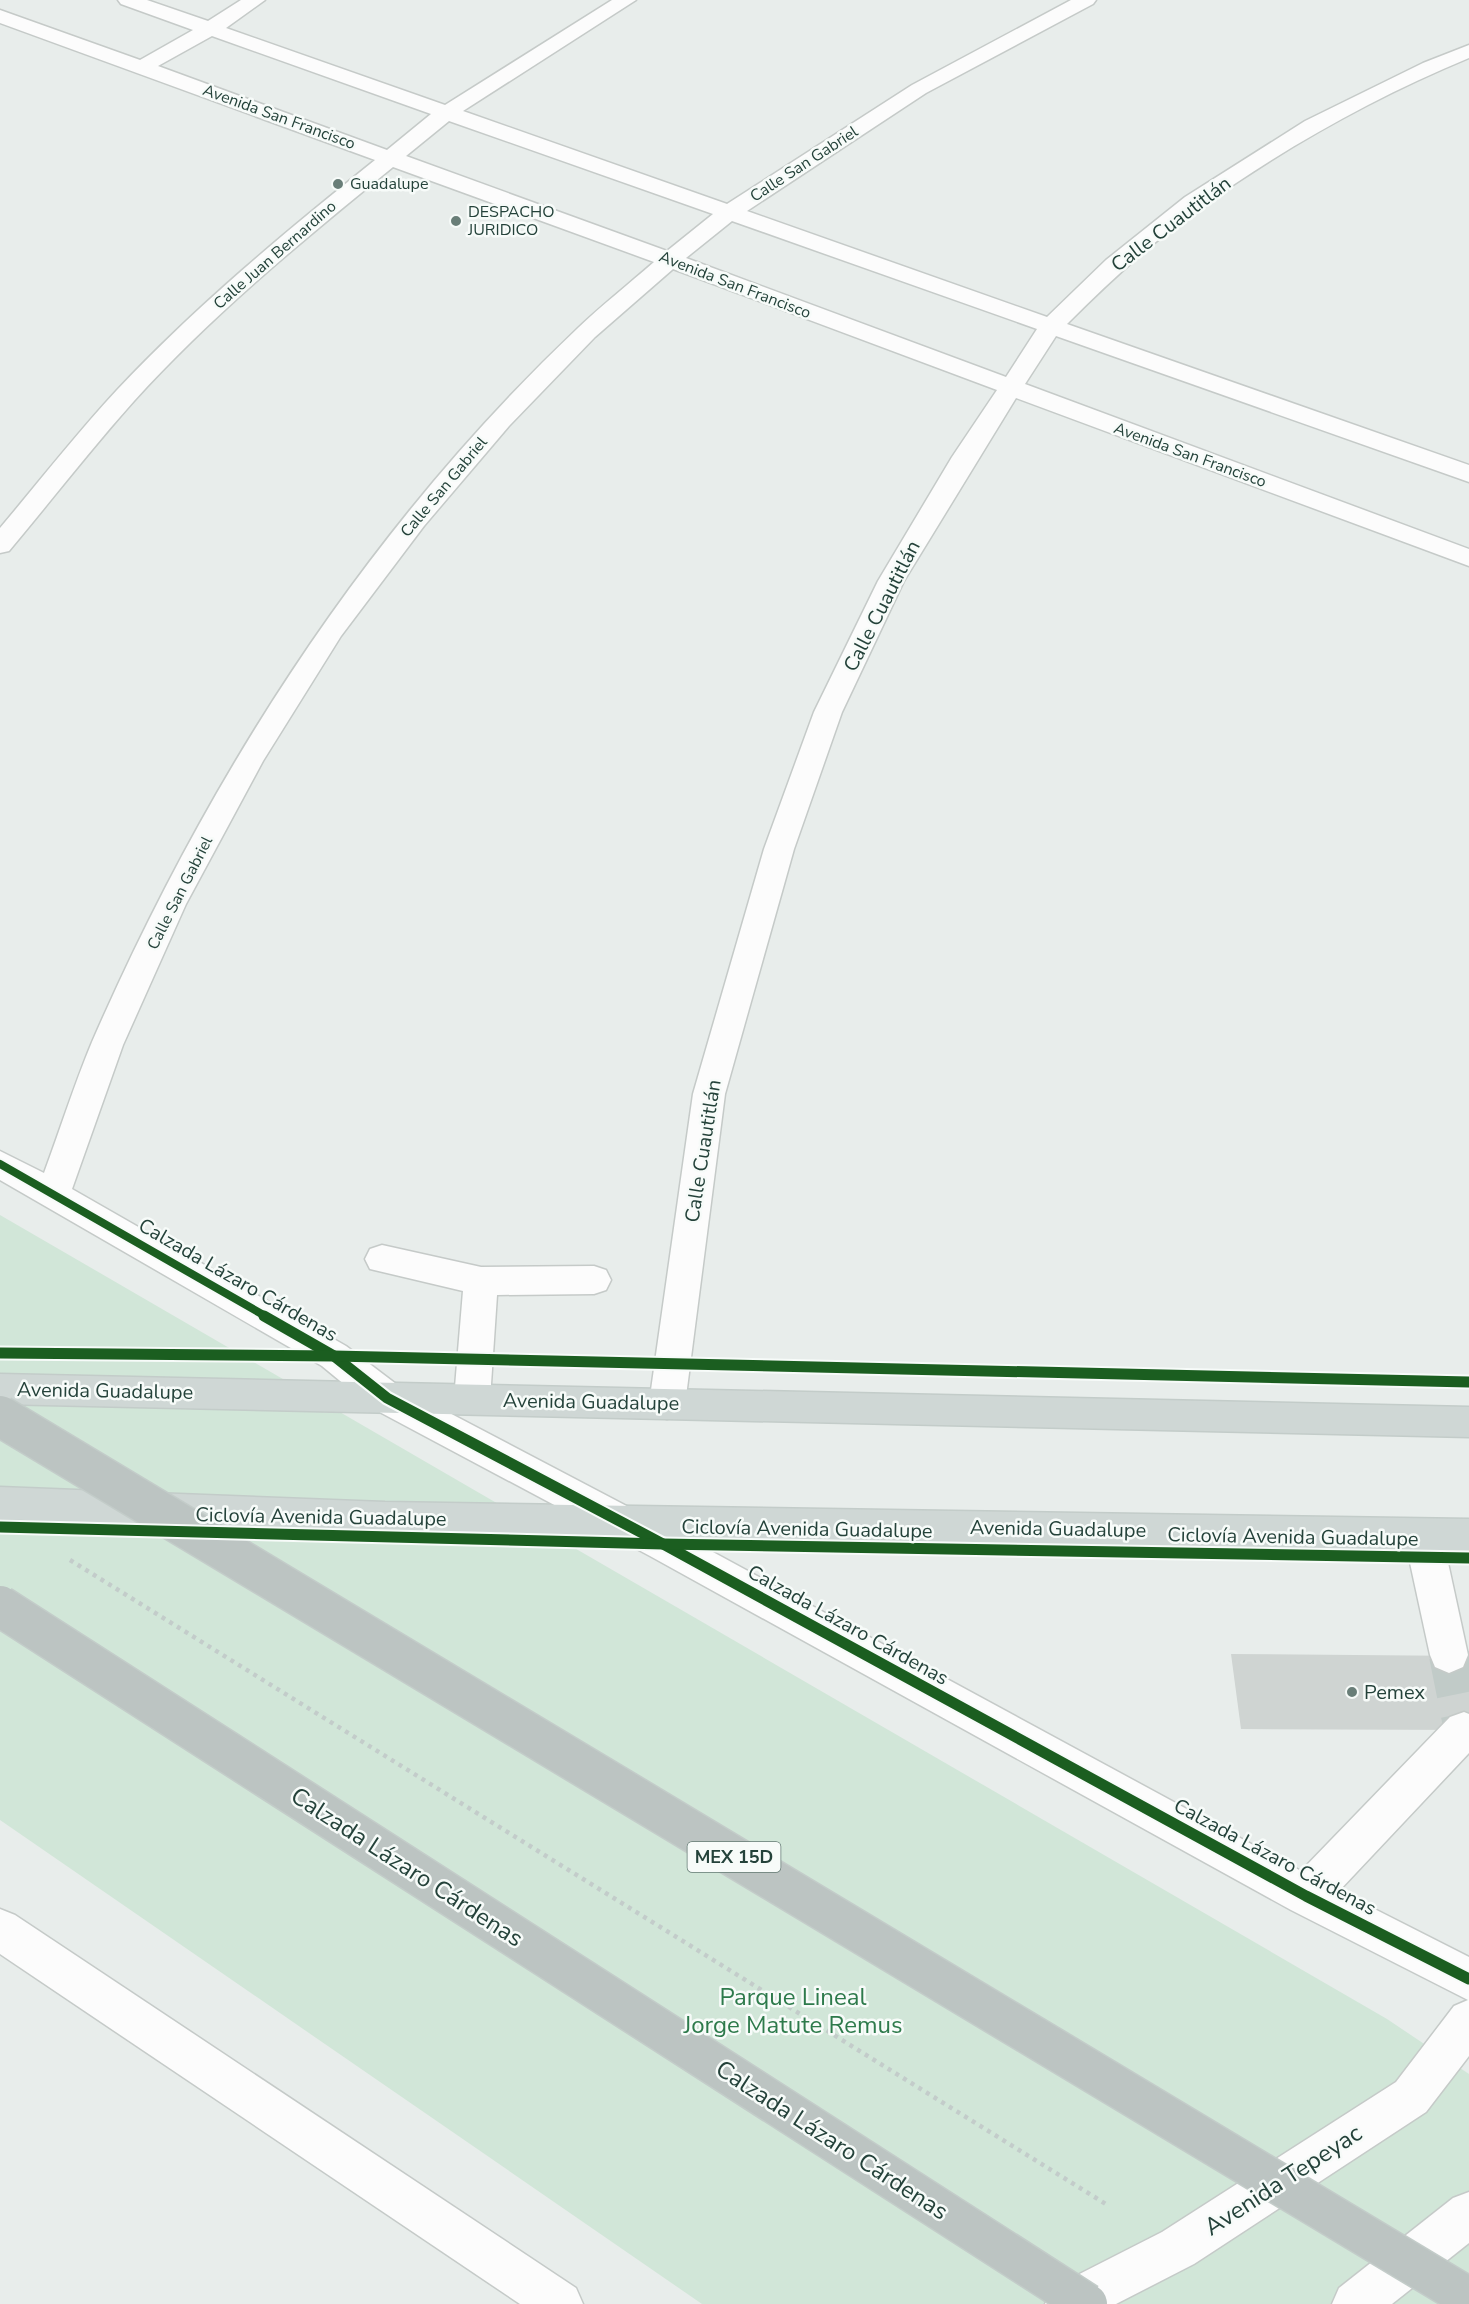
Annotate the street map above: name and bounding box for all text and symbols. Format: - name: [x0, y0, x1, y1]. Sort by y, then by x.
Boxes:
- street label: Avenida San Francisco: [200, 79, 358, 155]
- street label: Calle San Gabriel: [746, 121, 862, 207]
- street label: Calle Cuautitlán: [1105, 170, 1237, 278]
- place label: Guadalupe: [350, 173, 428, 195]
- marker: Guadalupe: [331, 177, 345, 191]
- street label: Calle Juan Bernardino: [209, 195, 341, 315]
- place label: DESPACHO JURIDICO: [467, 201, 555, 241]
- marker: DESPACHO JURIDICO: [449, 214, 463, 228]
- street label: Avenida San Francisco: [656, 246, 814, 324]
- street label: Avenida San Francisco: [1111, 417, 1269, 493]
- street label: Calle San Gabriel: [396, 432, 493, 542]
- street label: Calle Cuautitlán: [837, 536, 927, 676]
- street label: Calle San Gabriel: [142, 832, 218, 954]
- street label: Calle Cuautitlán: [678, 1078, 728, 1224]
- street label: Calzada Lázaro Cárdenas: [133, 1212, 343, 1348]
- street label: Avenida Guadalupe: [17, 1376, 193, 1406]
- street label: Avenida Guadalupe: [503, 1387, 679, 1417]
- street label: Ciclovía Avenida Guadalupe: [195, 1501, 447, 1533]
- street label: Ciclovía Avenida Guadalupe: [681, 1513, 933, 1545]
- street label: Avenida Guadalupe: [970, 1514, 1146, 1544]
- street label: Ciclovía Avenida Guadalupe: [1167, 1521, 1419, 1553]
- street label: Calzada Lázaro Cárdenas: [743, 1558, 953, 1692]
- place label: Pemex: [1364, 1679, 1426, 1706]
- marker: Pemex: [1345, 1685, 1359, 1699]
- street label: Calzada Lázaro Cárdenas: [285, 1780, 529, 1954]
- street label: Calzada Lázaro Cárdenas: [1169, 1792, 1381, 1922]
- road number: MEX 15D: [688, 1842, 780, 1872]
- park label: Parque Lineal Jorge Matute Remus: [683, 1981, 902, 2041]
- street label: Calzada Lázaro Cárdenas: [710, 2053, 954, 2227]
- street label: Avenida Tepeyac: [1198, 2117, 1368, 2243]

